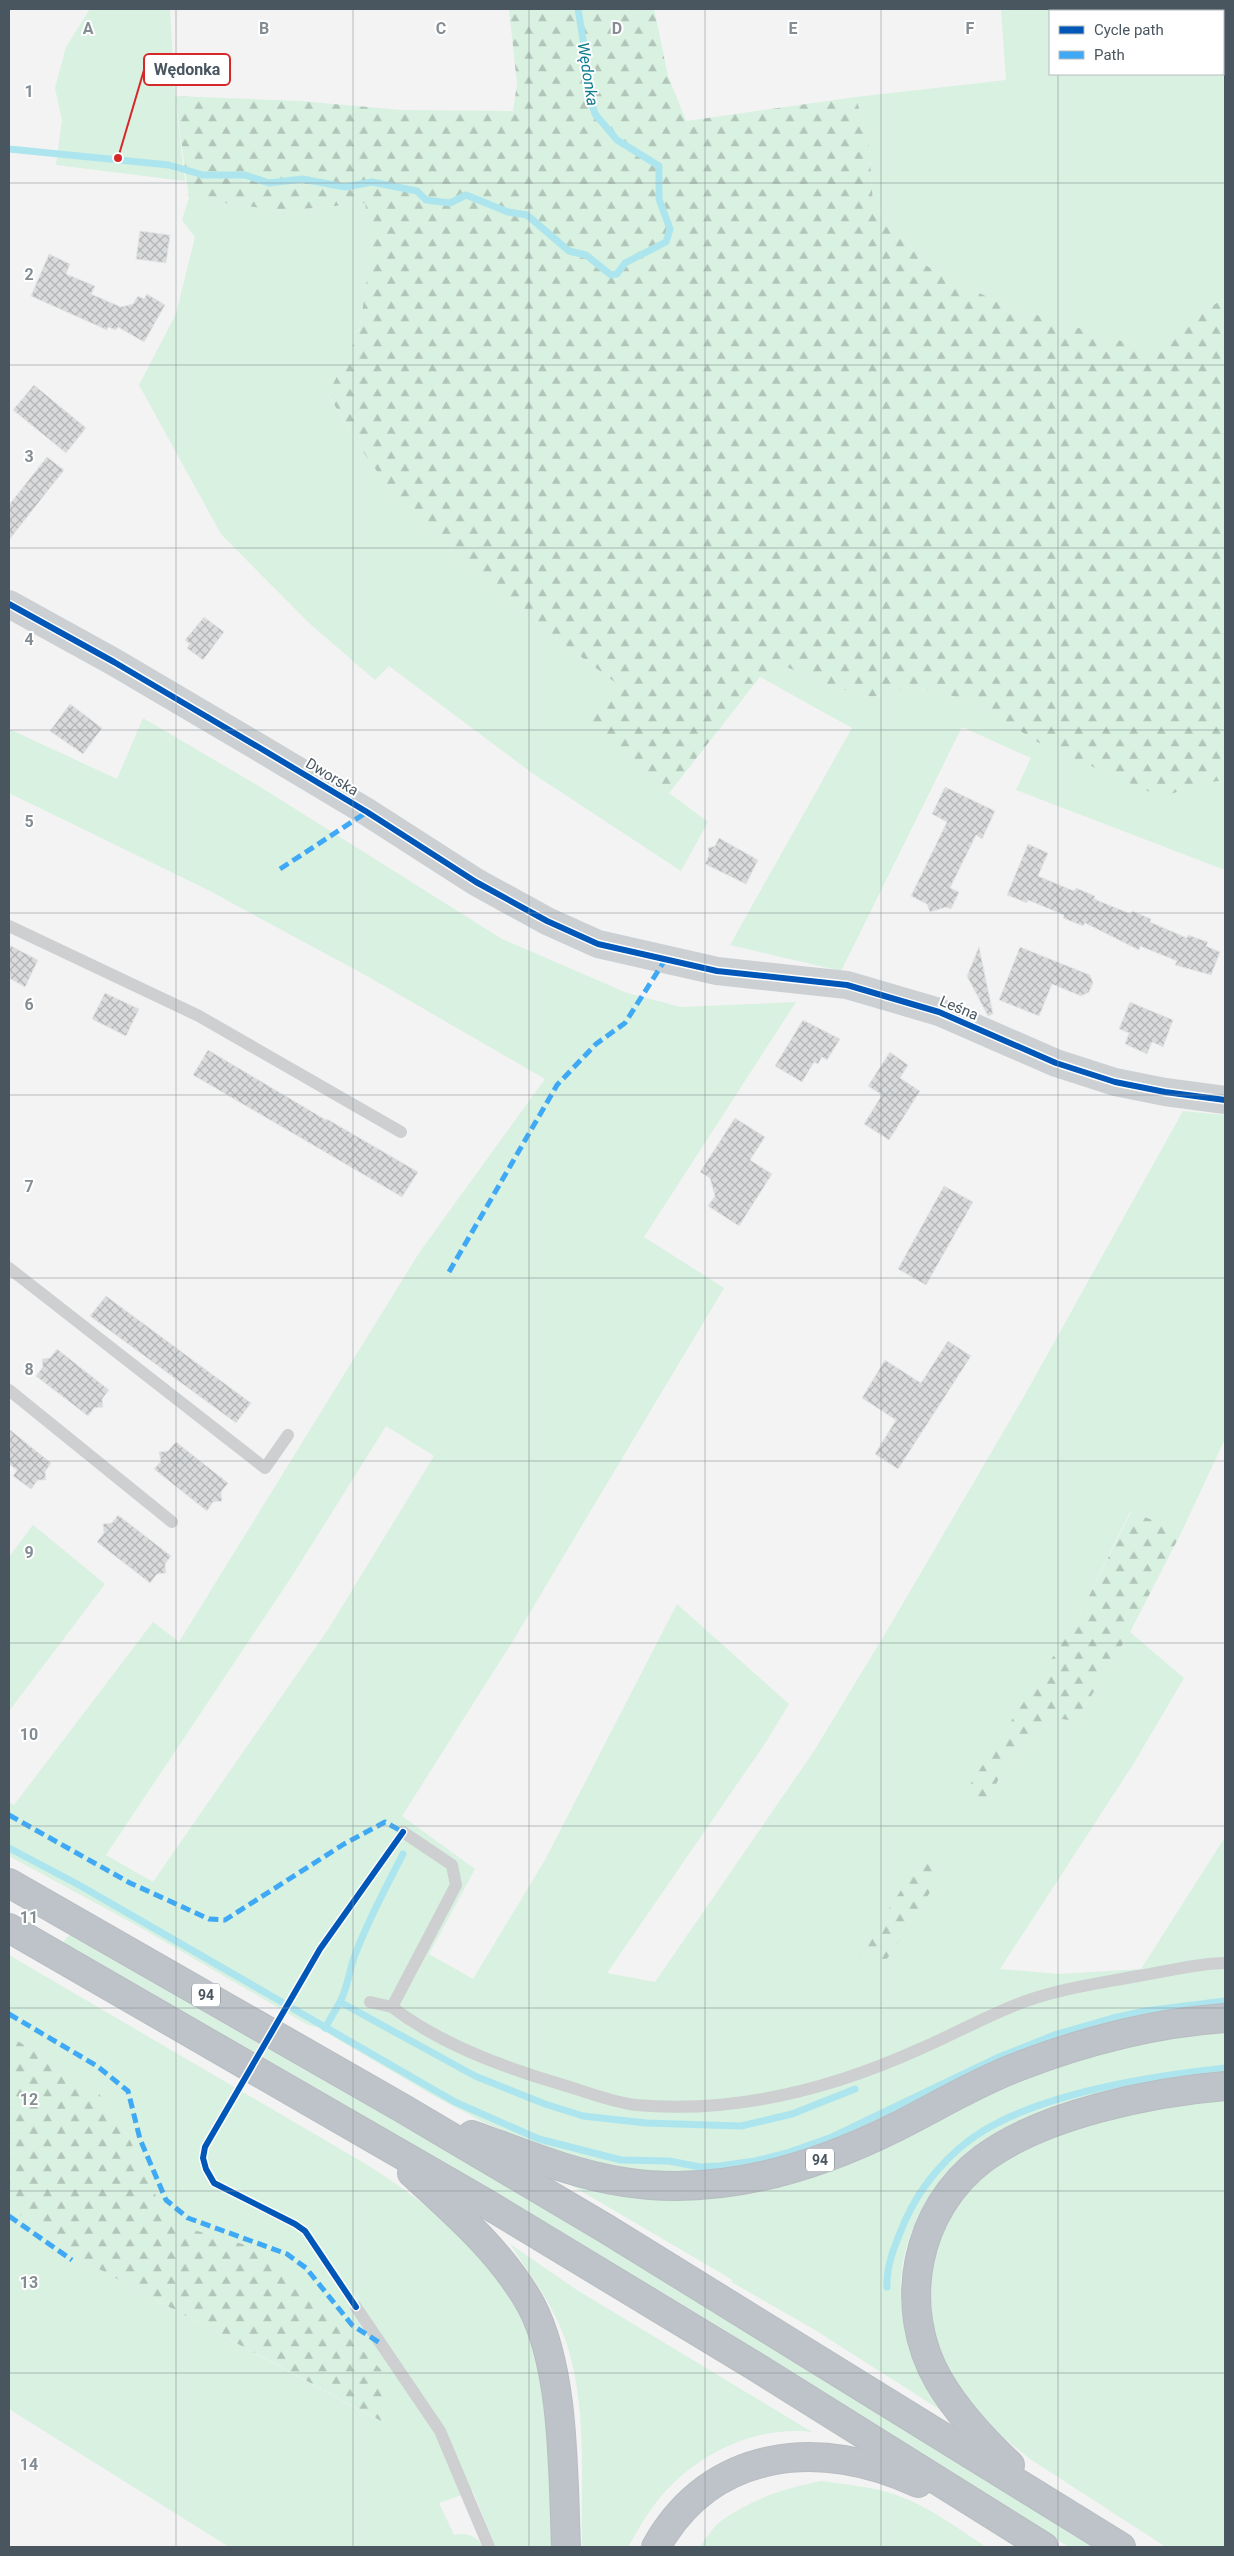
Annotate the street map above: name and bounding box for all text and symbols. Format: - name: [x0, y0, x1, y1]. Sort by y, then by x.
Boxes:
- legend: [1049, 10, 1224, 75]
- text: A: [83, 19, 94, 38]
- text: B: [259, 19, 269, 38]
- text: C: [436, 19, 446, 38]
- text: D: [612, 19, 622, 38]
- text: E: [789, 19, 798, 38]
- text: F: [966, 19, 975, 38]
- text: Cycle path: [1094, 21, 1164, 39]
- water label: Wędonka: [574, 41, 602, 107]
- text: Path: [1094, 46, 1125, 64]
- callout: Wędonka: [144, 54, 230, 85]
- text: Wędonka: [154, 60, 221, 79]
- text: 1: [24, 82, 34, 101]
- text: 2: [24, 265, 34, 284]
- text: 3: [24, 447, 34, 466]
- text: 4: [24, 630, 34, 649]
- street label: Dworska: [302, 754, 362, 800]
- text: 5: [24, 812, 34, 831]
- street label: Leśna: [937, 992, 981, 1024]
- text: 6: [24, 995, 34, 1014]
- text: 7: [24, 1177, 34, 1196]
- text: 8: [24, 1360, 34, 1379]
- text: 9: [24, 1543, 34, 1562]
- text: 10: [20, 1725, 38, 1744]
- text: 11: [20, 1908, 38, 1927]
- road number: 94: [192, 1984, 220, 2006]
- text: 12: [20, 2090, 38, 2109]
- road number: 94: [806, 2148, 834, 2172]
- text: 13: [20, 2273, 38, 2292]
- text: 14: [20, 2455, 38, 2474]

